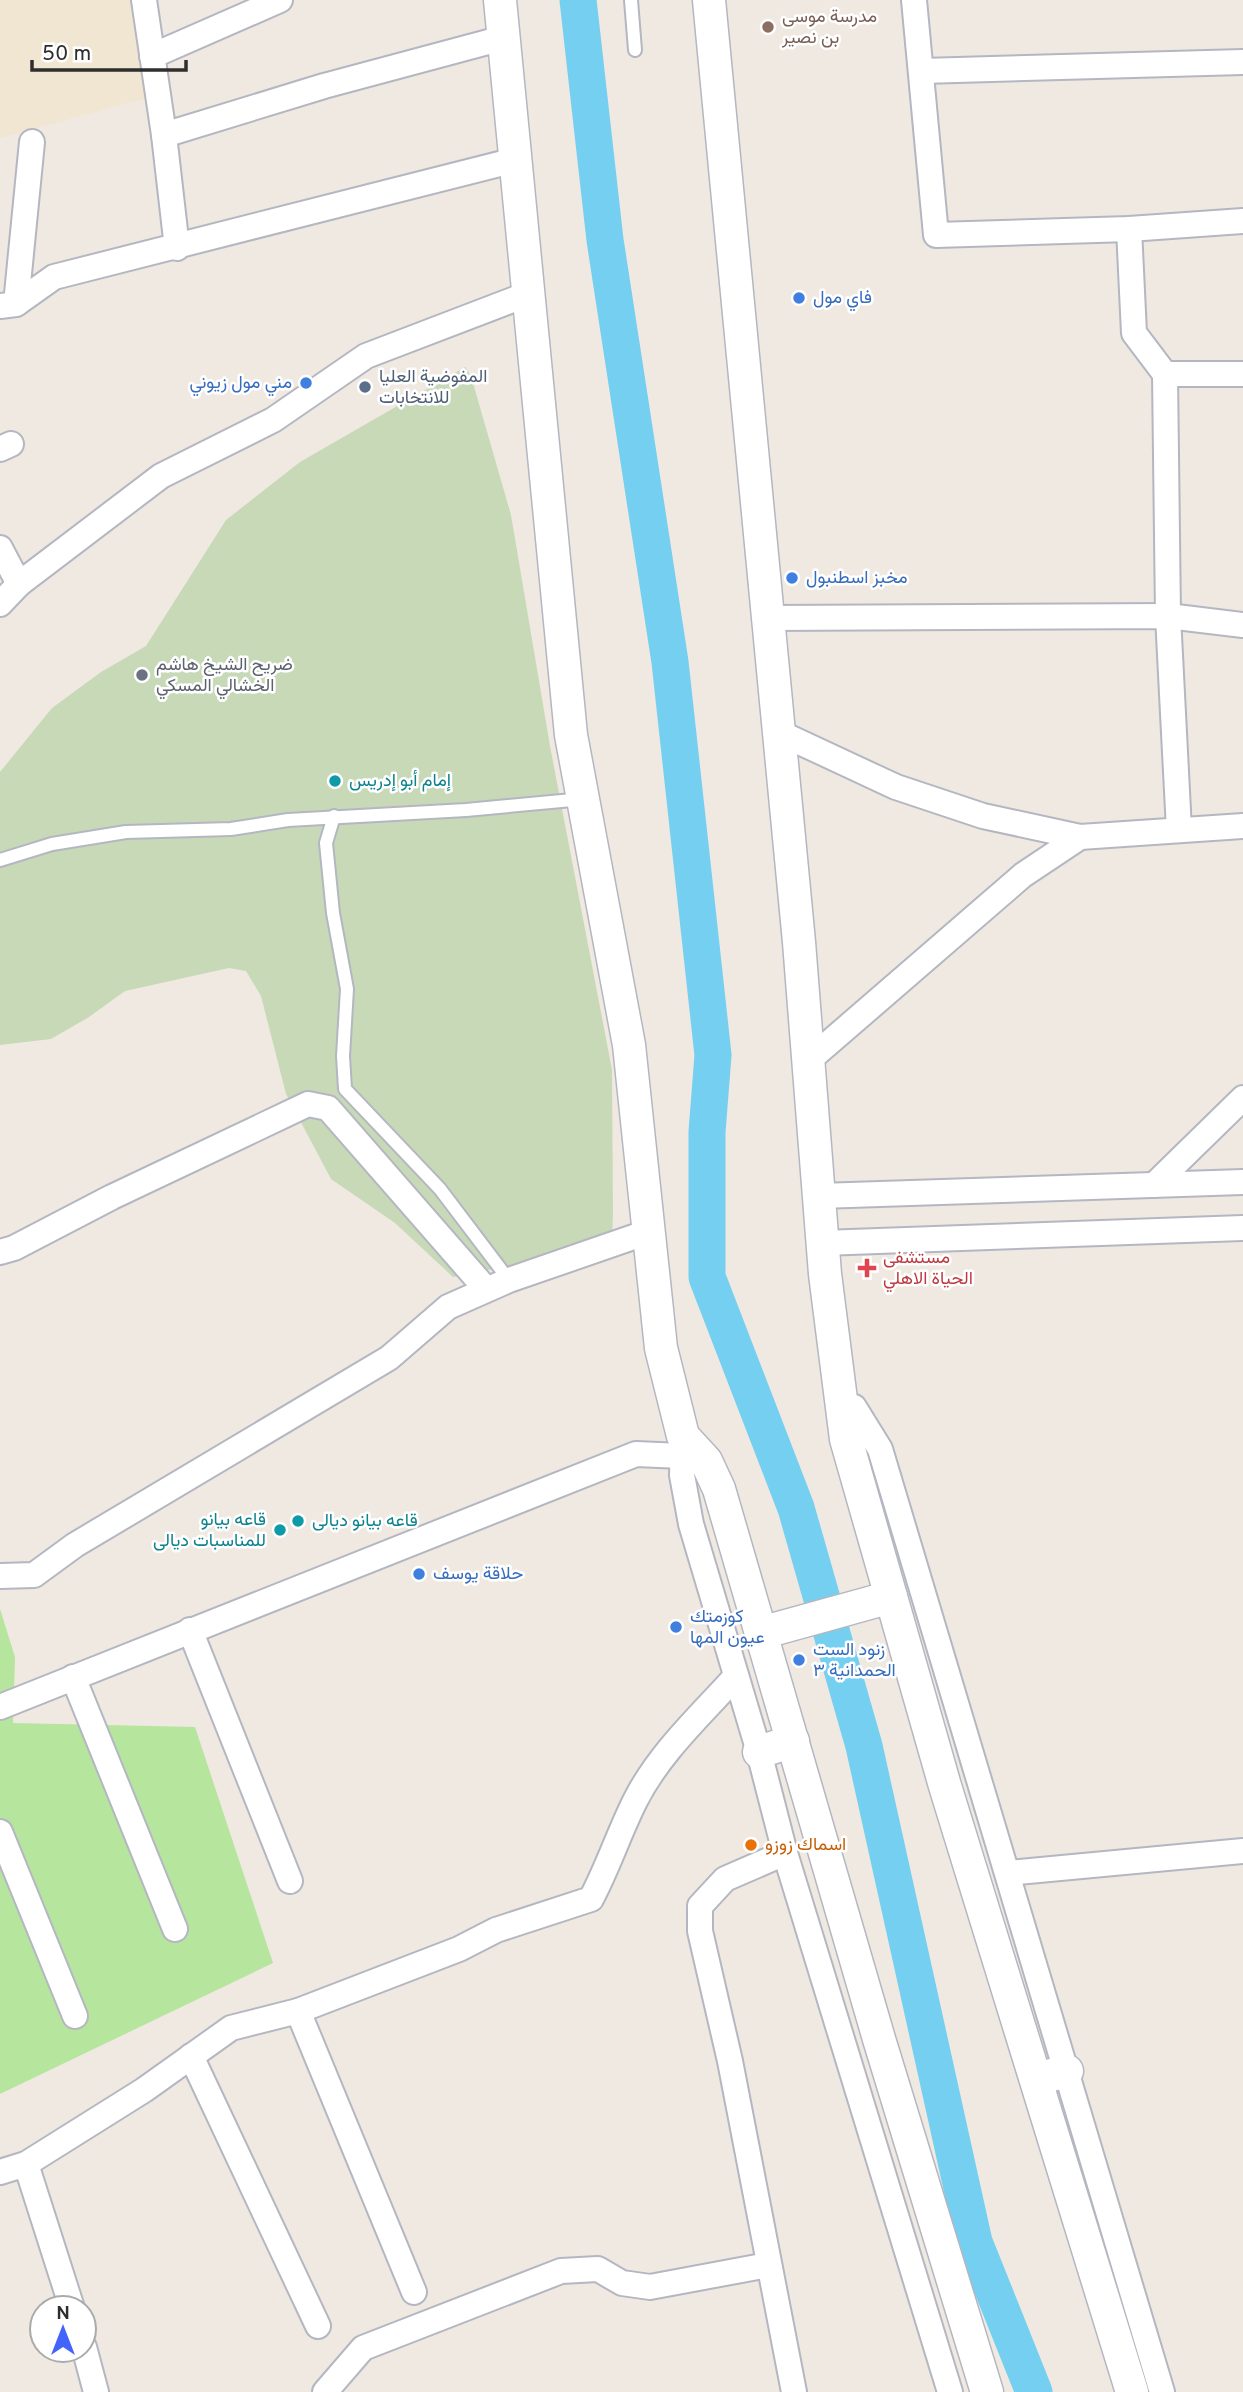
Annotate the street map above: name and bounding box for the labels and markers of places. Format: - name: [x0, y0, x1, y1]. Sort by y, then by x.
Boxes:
- place label: مدرسة موسى بن نصير: [781, 6, 877, 50]
- marker: مدرسة موسى بن نصير: [760, 19, 776, 35]
- place label: فاي مول: [813, 287, 872, 312]
- marker: فاي مول: [791, 290, 807, 306]
- place label: المفوضية العليا للانتخابات: [379, 366, 487, 410]
- place label: مني مول زيوني: [190, 372, 292, 397]
- marker: مني مول زيوني: [298, 375, 314, 391]
- marker: المفوضية العليا للانتخابات: [357, 379, 373, 395]
- place label: مخبز اسطنبول: [806, 567, 908, 590]
- marker: مخبز اسطنبول: [784, 570, 800, 586]
- place label: ضريح الشيخ هاشم الخشالي المسكي: [156, 654, 293, 700]
- marker: ضريح الشيخ هاشم الخشالي المسكي: [134, 667, 150, 683]
- place label: إمام أبو إدريس: [349, 770, 451, 793]
- marker: إمام أبو إدريس: [327, 773, 343, 789]
- place label: مستشفى الحياة الاهلي: [883, 1247, 973, 1293]
- marker: مستشفى الحياة الاهلي: [857, 1258, 877, 1278]
- place label: قاعه بيانو للمناسبات ديالى: [153, 1509, 266, 1553]
- place label: قاعه بيانو ديالى: [312, 1510, 418, 1533]
- marker: قاعه بيانو ديالى: [290, 1513, 306, 1529]
- marker: قاعه بيانو للمناسبات ديالى: [272, 1522, 288, 1538]
- place label: حلاقة يوسف: [433, 1563, 523, 1586]
- marker: حلاقة يوسف: [411, 1566, 427, 1582]
- place label: كوزمتك عيون المها: [690, 1606, 765, 1650]
- marker: كوزمتك عيون المها: [668, 1619, 684, 1635]
- place label: زنود الست الحمدانية ٣: [813, 1639, 896, 1683]
- marker: زنود الست الحمدانية ٣: [791, 1652, 807, 1668]
- place label: اسماك زوزو: [765, 1834, 846, 1857]
- marker: اسماك زوزو: [743, 1837, 759, 1853]

